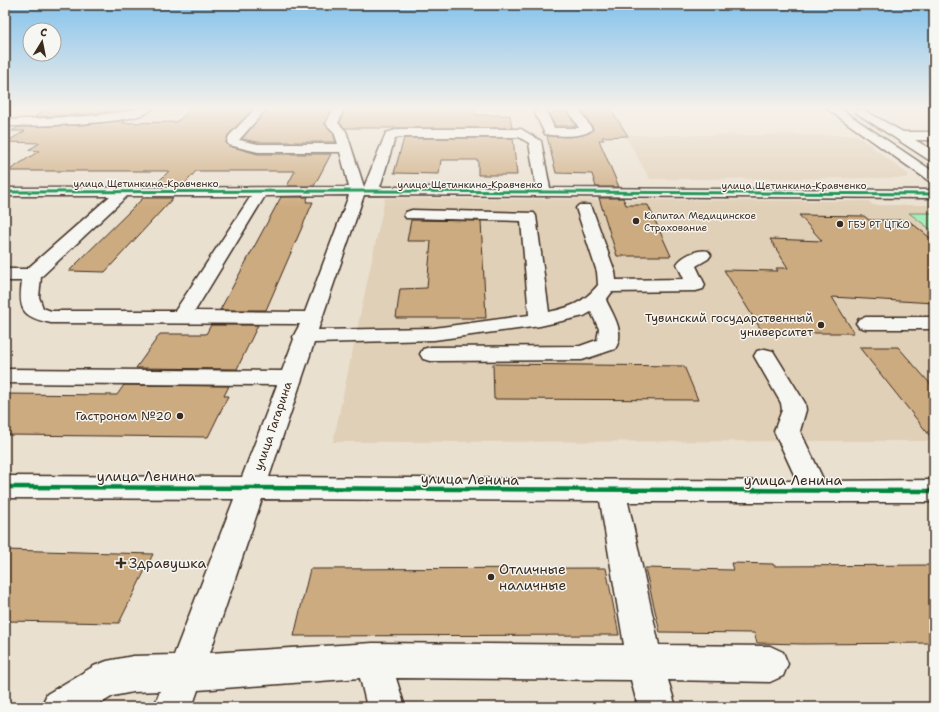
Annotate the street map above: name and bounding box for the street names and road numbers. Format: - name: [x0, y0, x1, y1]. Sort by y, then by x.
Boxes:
- street label: улица Щетинкина-Кравченко: [73, 177, 219, 190]
- street label: улица Щетинкина-Кравченко: [397, 178, 543, 191]
- street label: улица Щетинкина-Кравченко: [721, 179, 867, 192]
- street label: улица Гагарина: [250, 379, 296, 473]
- street label: улица Ленина: [97, 467, 195, 485]
- street label: улица Ленина: [421, 469, 520, 489]
- street label: улица Ленина: [744, 471, 842, 489]

